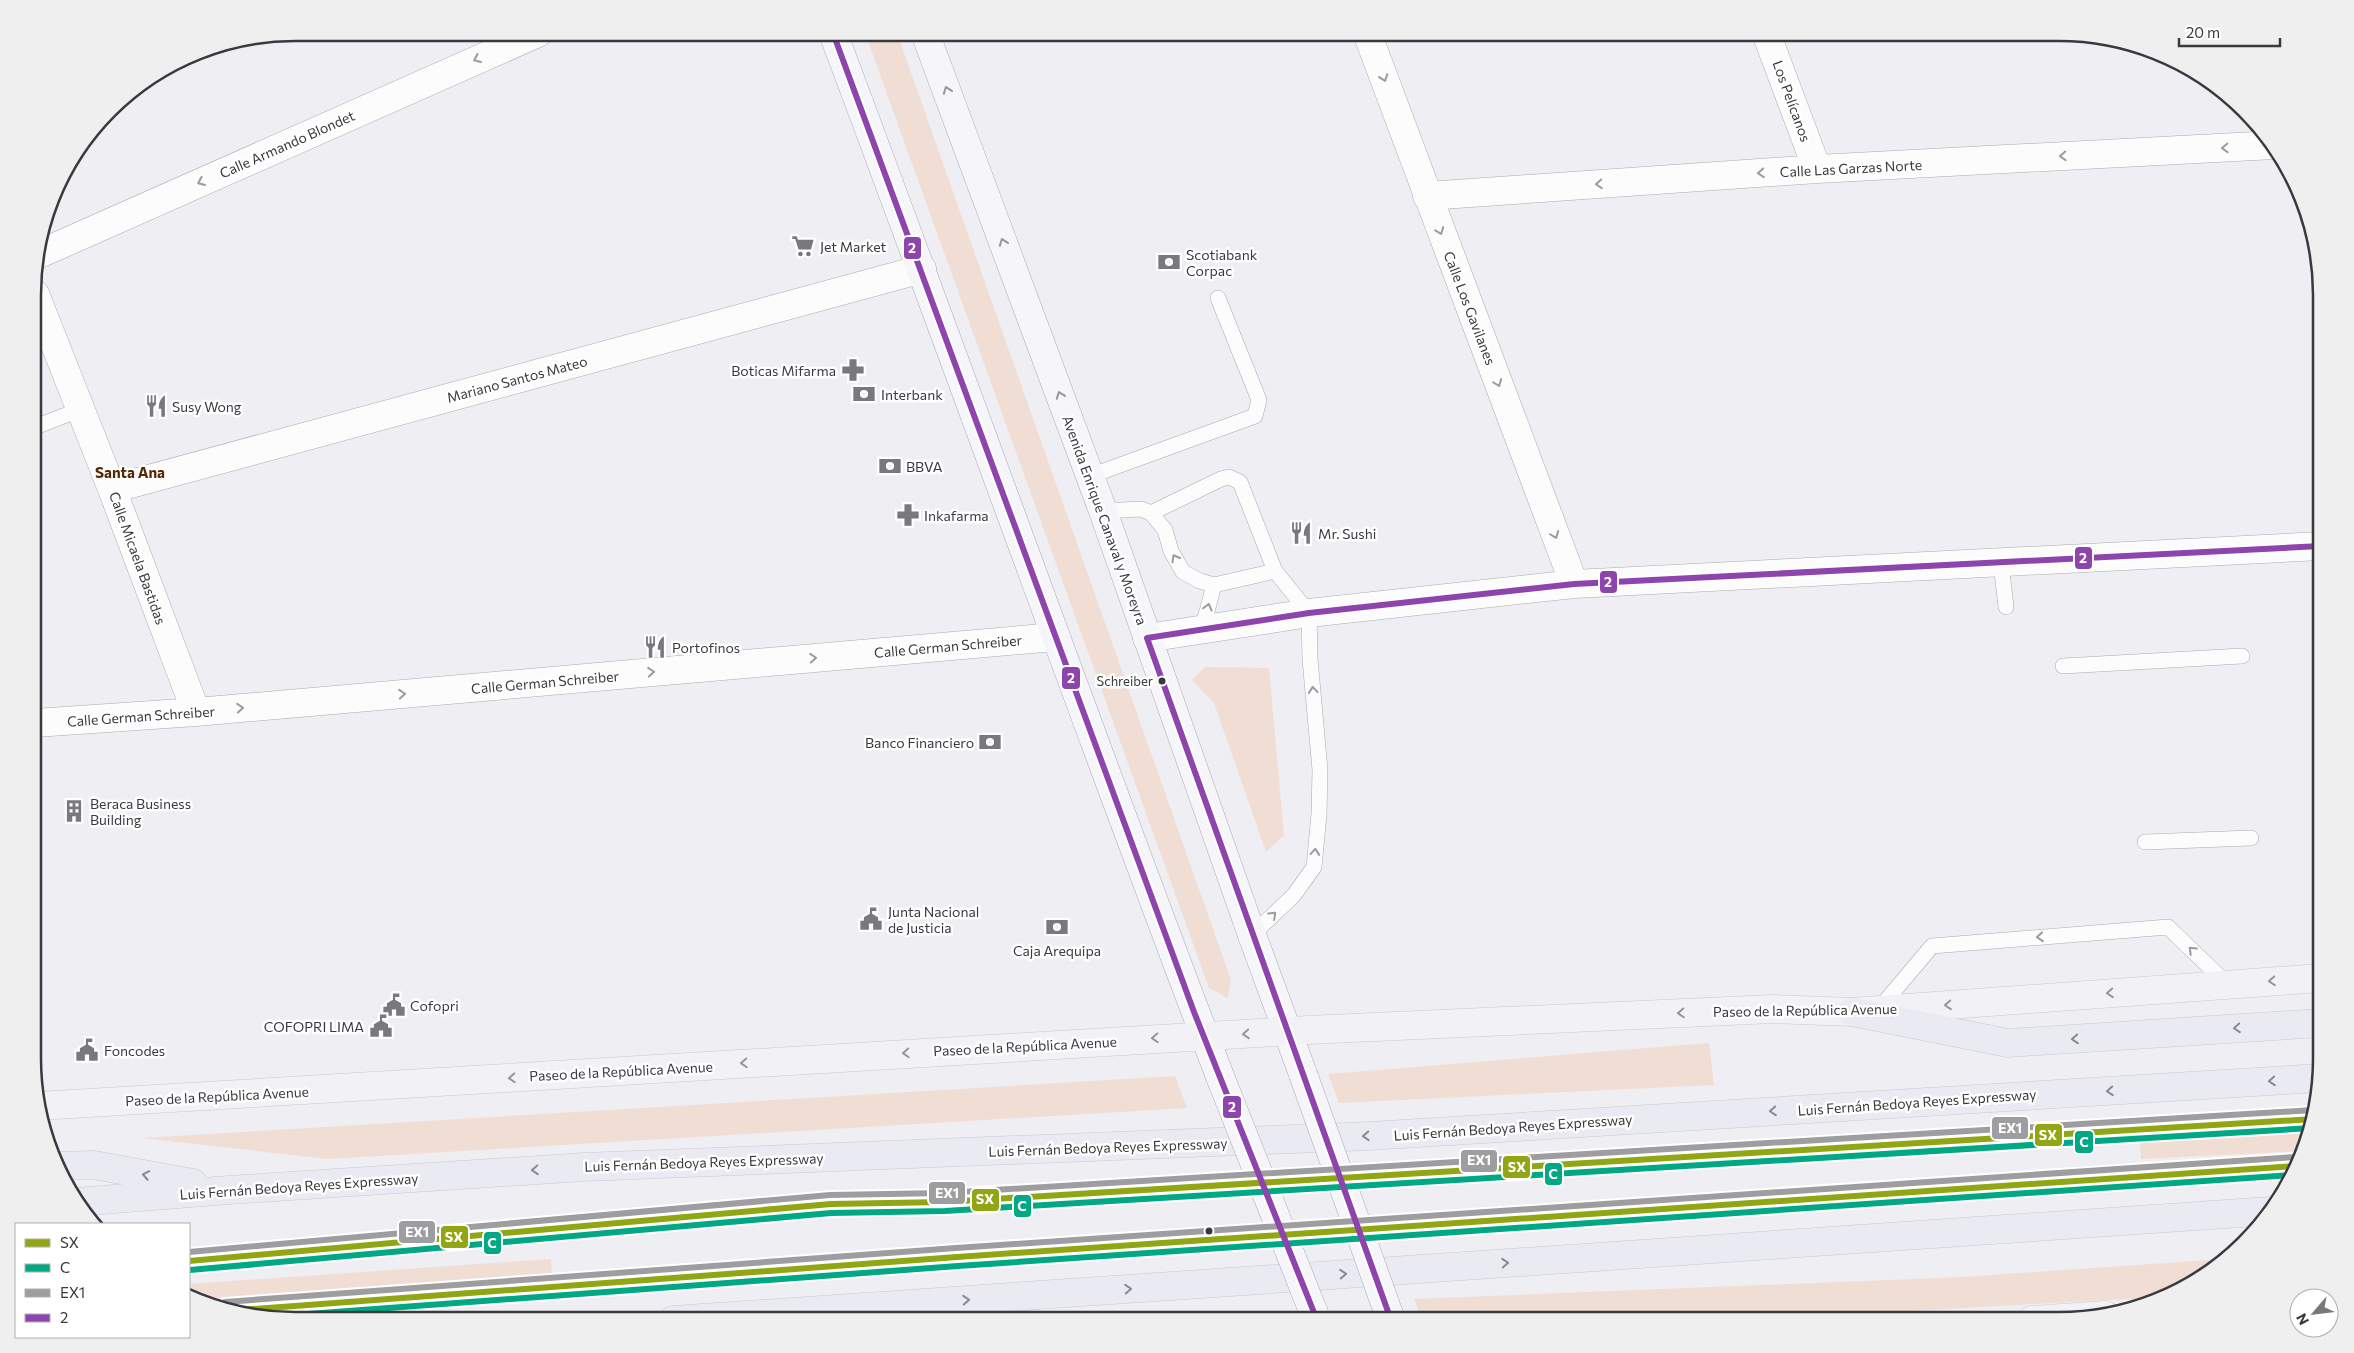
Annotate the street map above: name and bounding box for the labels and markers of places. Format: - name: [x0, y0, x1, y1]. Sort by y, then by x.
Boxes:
- supermarket icon: Jet Market: [790, 233, 816, 259]
- place label: Jet Market: [820, 238, 887, 255]
- place label: Scotiabank Corpac: [1186, 246, 1258, 279]
- bank icon: Scotiabank Corpac: [1156, 249, 1182, 275]
- pharmacy icon: Boticas Mifarma: [840, 357, 866, 383]
- place label: Boticas Mifarma: [731, 362, 836, 379]
- bank icon: Interbank: [851, 381, 877, 407]
- place label: Interbank: [881, 386, 943, 403]
- restaurant icon: Susy Wong: [143, 393, 169, 419]
- place label: Susy Wong: [172, 398, 242, 415]
- bank icon: BBVA: [877, 453, 903, 479]
- place label: BBVA: [906, 458, 943, 475]
- pharmacy icon: Inkafarma: [895, 502, 921, 528]
- place label: Inkafarma: [924, 507, 989, 524]
- restaurant icon: Mr. Sushi: [1288, 520, 1314, 546]
- place label: Mr. Sushi: [1318, 525, 1376, 542]
- restaurant icon: Portofinos: [642, 634, 668, 660]
- place label: Portofinos: [672, 639, 740, 656]
- place label: Schreiber: [1097, 673, 1153, 689]
- marker: Schreiber: [1157, 676, 1167, 686]
- bank icon: Banco Financiero: [977, 729, 1003, 755]
- place label: Banco Financiero: [865, 734, 974, 751]
- place label: Beraca Business Building: [90, 795, 191, 828]
- building icon: Beraca Business Building: [61, 798, 87, 824]
- place label: Junta Nacional de Justicia: [888, 903, 979, 936]
- public building icon: Junta Nacional de Justicia: [858, 906, 884, 932]
- bank icon: Caja Arequipa: [1044, 914, 1070, 940]
- place label: Caja Arequipa: [1013, 942, 1101, 959]
- public building icon: Cofopri: [381, 992, 407, 1018]
- place label: Cofopri: [410, 997, 459, 1014]
- public building icon: COFOPRI LIMA: [368, 1013, 394, 1039]
- place label: COFOPRI LIMA: [264, 1018, 364, 1035]
- public building icon: Foncodes: [74, 1037, 100, 1063]
- place label: Foncodes: [104, 1042, 165, 1059]
- unlabelled marker: [1204, 1226, 1214, 1236]

